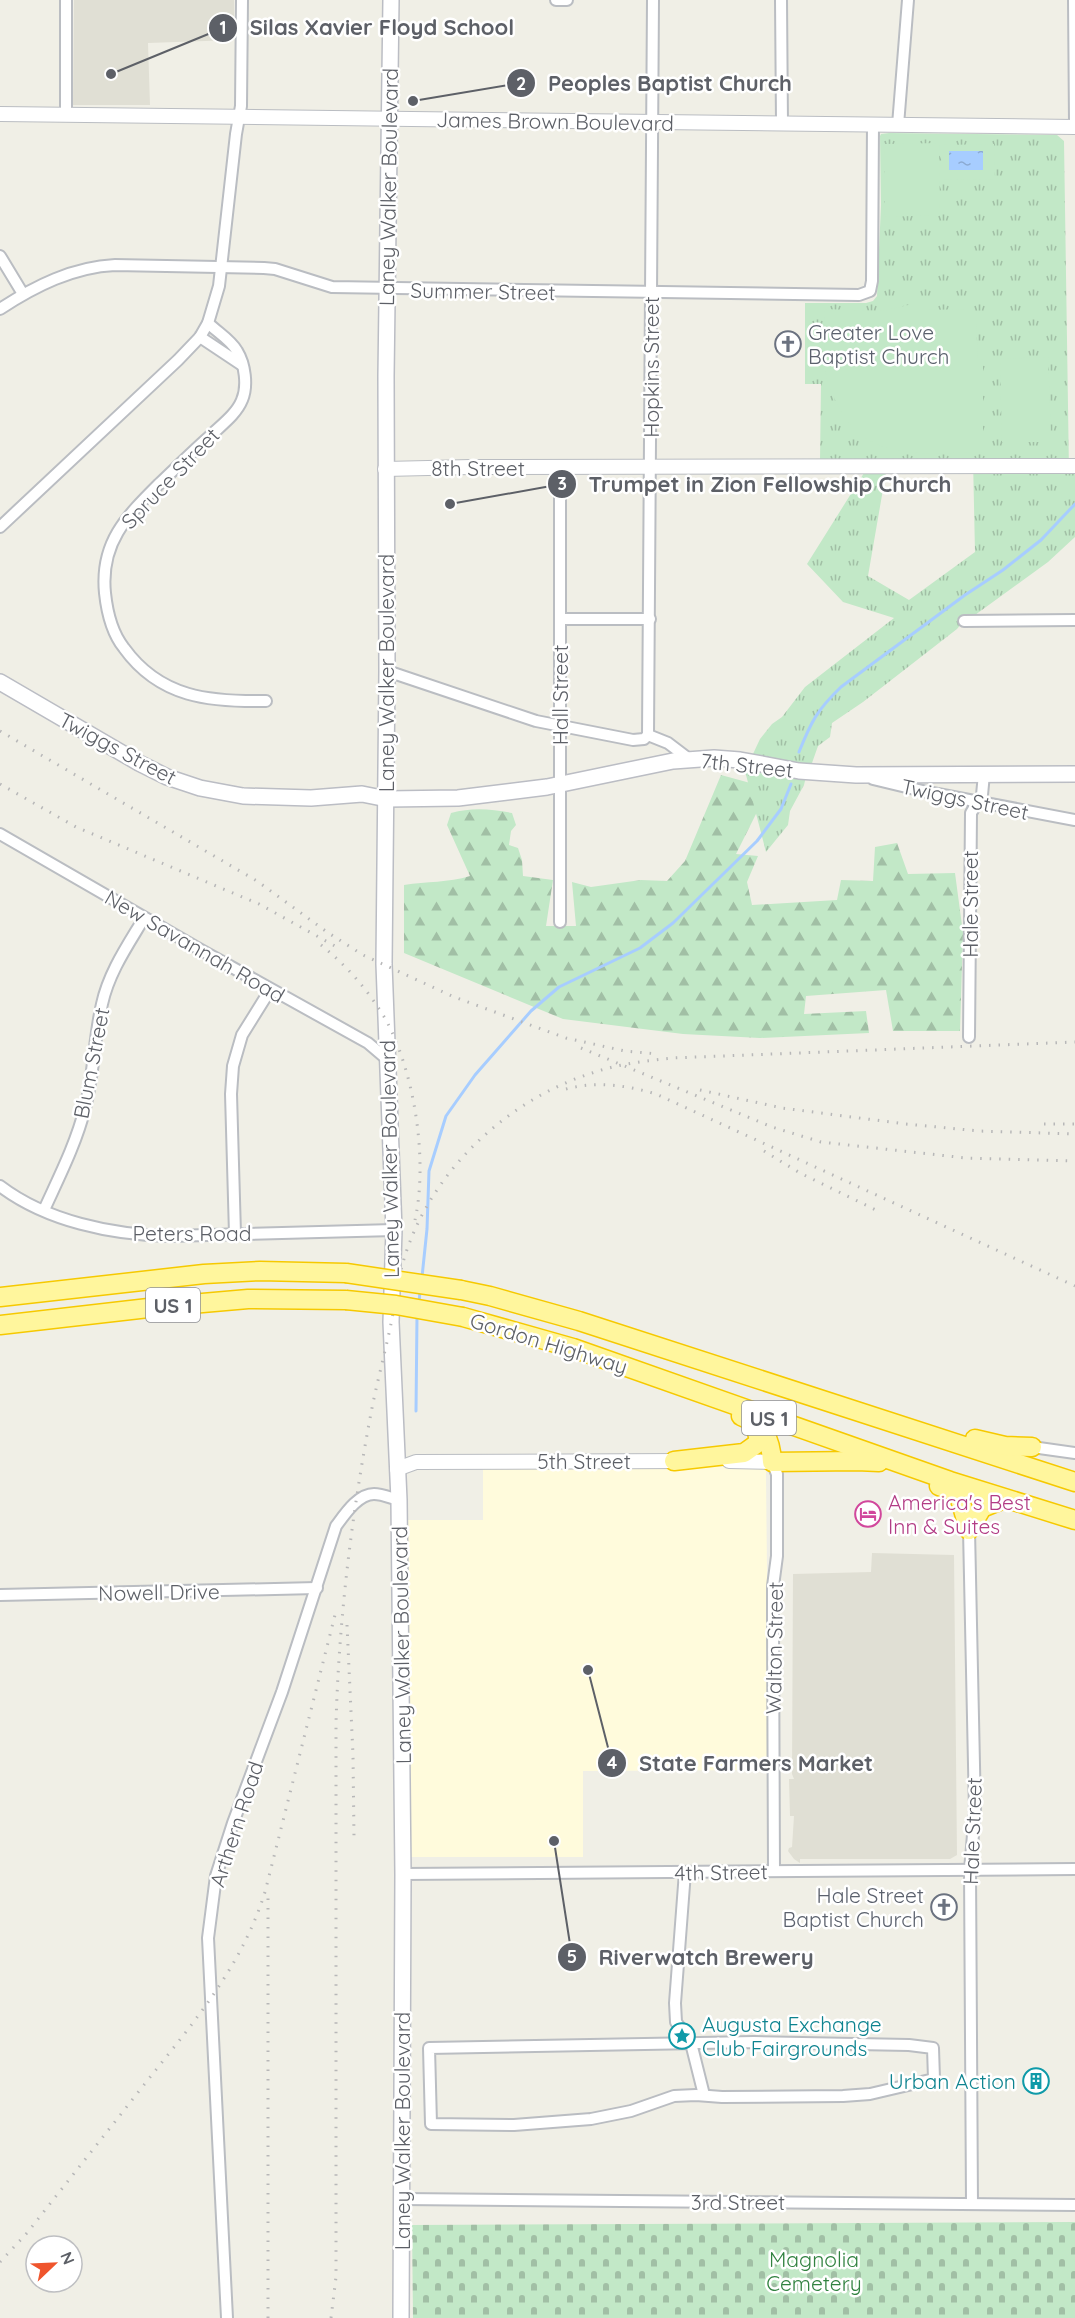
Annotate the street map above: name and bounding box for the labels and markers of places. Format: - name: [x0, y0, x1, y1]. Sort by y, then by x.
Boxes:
- callout: Silas Xavier Floyd School: [208, 8, 527, 48]
- callout: Peoples Baptist Church: [506, 63, 804, 103]
- place label: Greater Love Baptist Church: [808, 319, 949, 369]
- church icon: Greater Love Baptist Church: [773, 329, 803, 359]
- callout: Trumpet in Zion Fellowship Church: [547, 464, 964, 504]
- place label: America's Best Inn & Suites: [888, 1489, 1031, 1539]
- hotel icon: America's Best Inn & Suites: [853, 1499, 883, 1529]
- callout: State Farmers Market: [597, 1743, 885, 1783]
- place label: Hale Street Baptist Church: [783, 1882, 924, 1932]
- church icon: Hale Street Baptist Church: [929, 1892, 959, 1922]
- callout: Riverwatch Brewery: [557, 1937, 826, 1977]
- place label: Augusta Exchange Club Fairgrounds: [702, 2011, 882, 2061]
- place icon: Augusta Exchange Club Fairgrounds: [667, 2021, 697, 2051]
- building icon: Urban Action: [1021, 2066, 1051, 2096]
- place label: Urban Action: [889, 2068, 1016, 2094]

